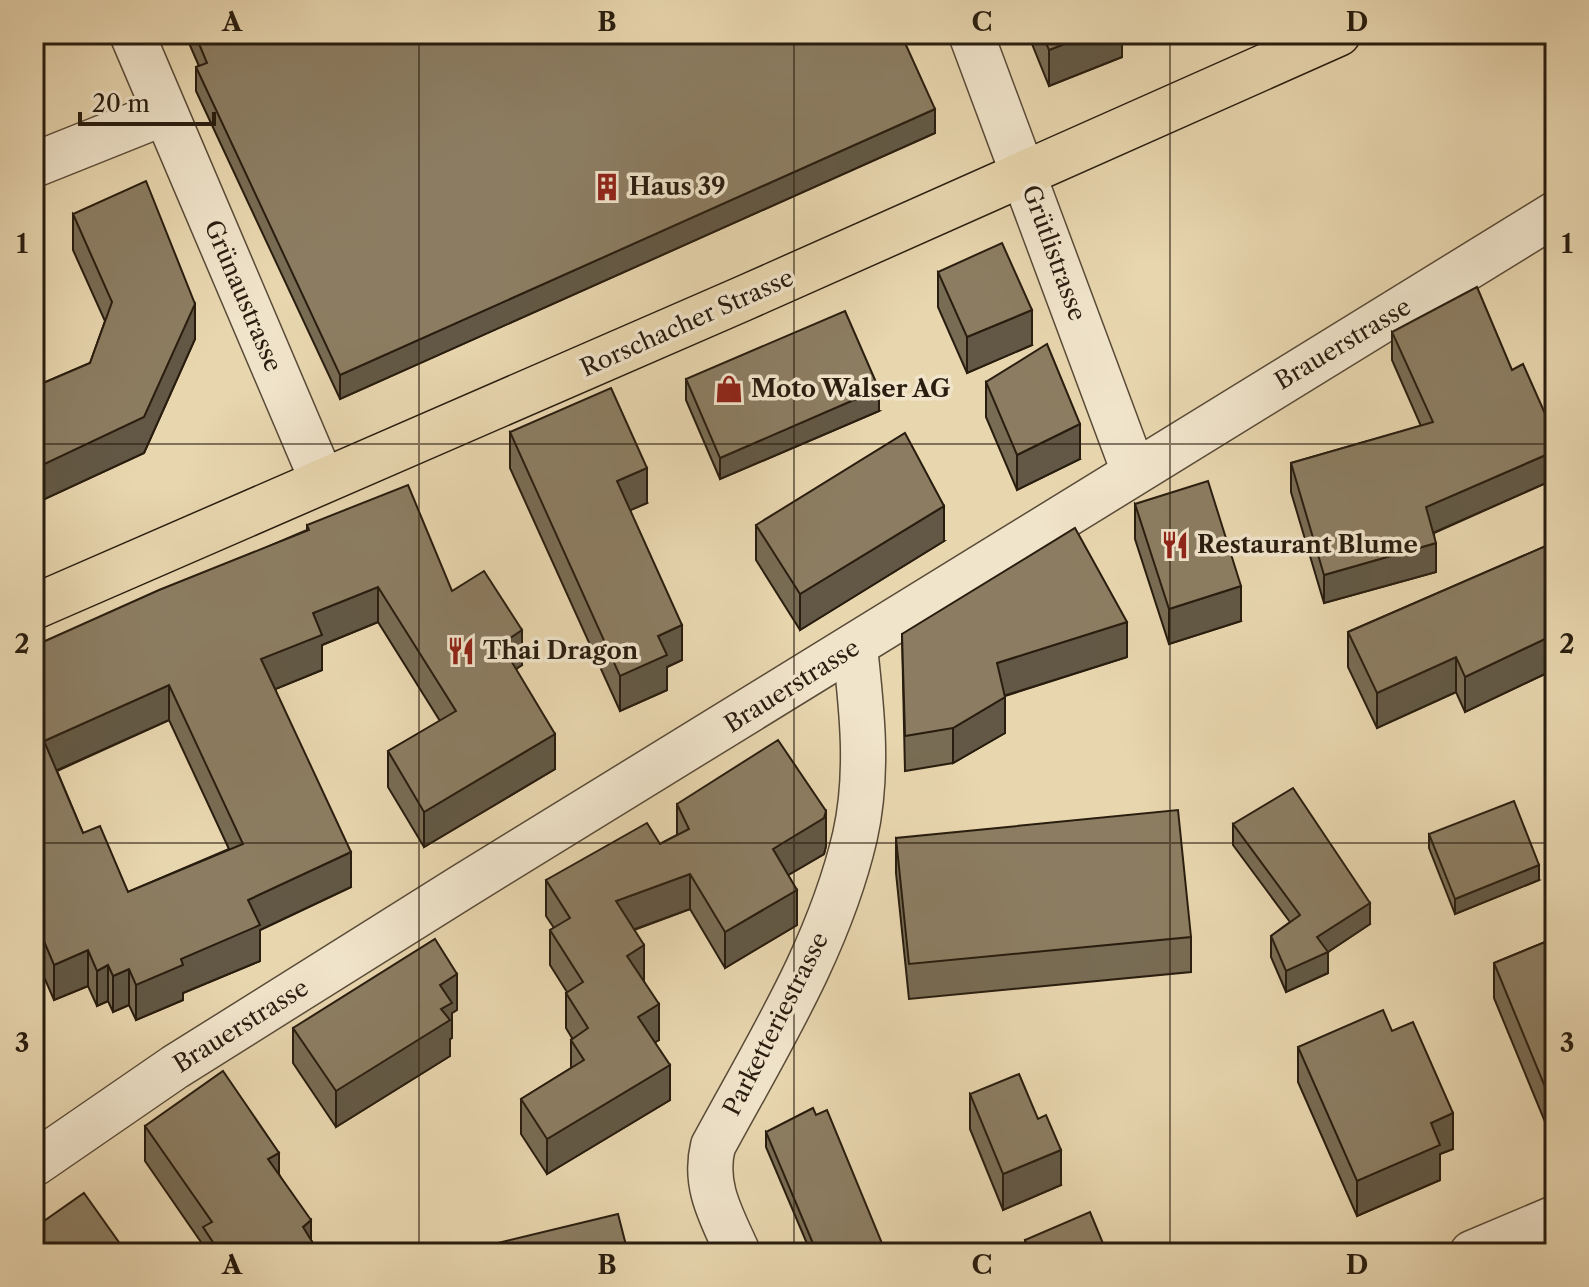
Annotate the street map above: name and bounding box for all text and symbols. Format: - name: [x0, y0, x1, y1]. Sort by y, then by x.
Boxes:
- text: A: [221, 6, 243, 38]
- text: B: [597, 6, 617, 38]
- text: C: [972, 6, 992, 38]
- text: D: [1346, 6, 1368, 38]
- scale bar: [80, 76, 214, 126]
- text: 20 m: [92, 89, 150, 118]
- building icon: Haus 39: [592, 172, 622, 202]
- place label: Haus 39: [629, 172, 726, 201]
- street label: Grütlistrasse: [1016, 181, 1092, 325]
- street label: Grünaustrasse: [198, 216, 288, 376]
- text: 1: [16, 228, 28, 260]
- text: 1: [1561, 228, 1573, 260]
- street label: Rorschacher Strasse: [576, 263, 798, 383]
- street label: Brauerstrasse: [1270, 292, 1416, 396]
- shop icon: Moto Walser AG: [714, 374, 744, 404]
- place label: Moto Walser AG: [751, 374, 950, 403]
- restaurant icon: Restaurant Blume: [1160, 530, 1190, 560]
- place label: Restaurant Blume: [1197, 530, 1418, 559]
- text: 2: [14, 628, 30, 660]
- text: 2: [1559, 628, 1575, 660]
- street label: Brauerstrasse: [719, 633, 864, 739]
- restaurant icon: Thai Dragon: [446, 636, 476, 666]
- place label: Thai Dragon: [483, 636, 639, 665]
- street label: Parketteriestrasse: [717, 927, 834, 1120]
- street label: Brauerstrasse: [168, 973, 313, 1079]
- text: 3: [15, 1027, 29, 1059]
- text: 3: [1560, 1027, 1574, 1059]
- text: A: [221, 1249, 243, 1281]
- text: B: [597, 1249, 617, 1281]
- text: C: [972, 1249, 992, 1281]
- text: D: [1346, 1249, 1368, 1281]

